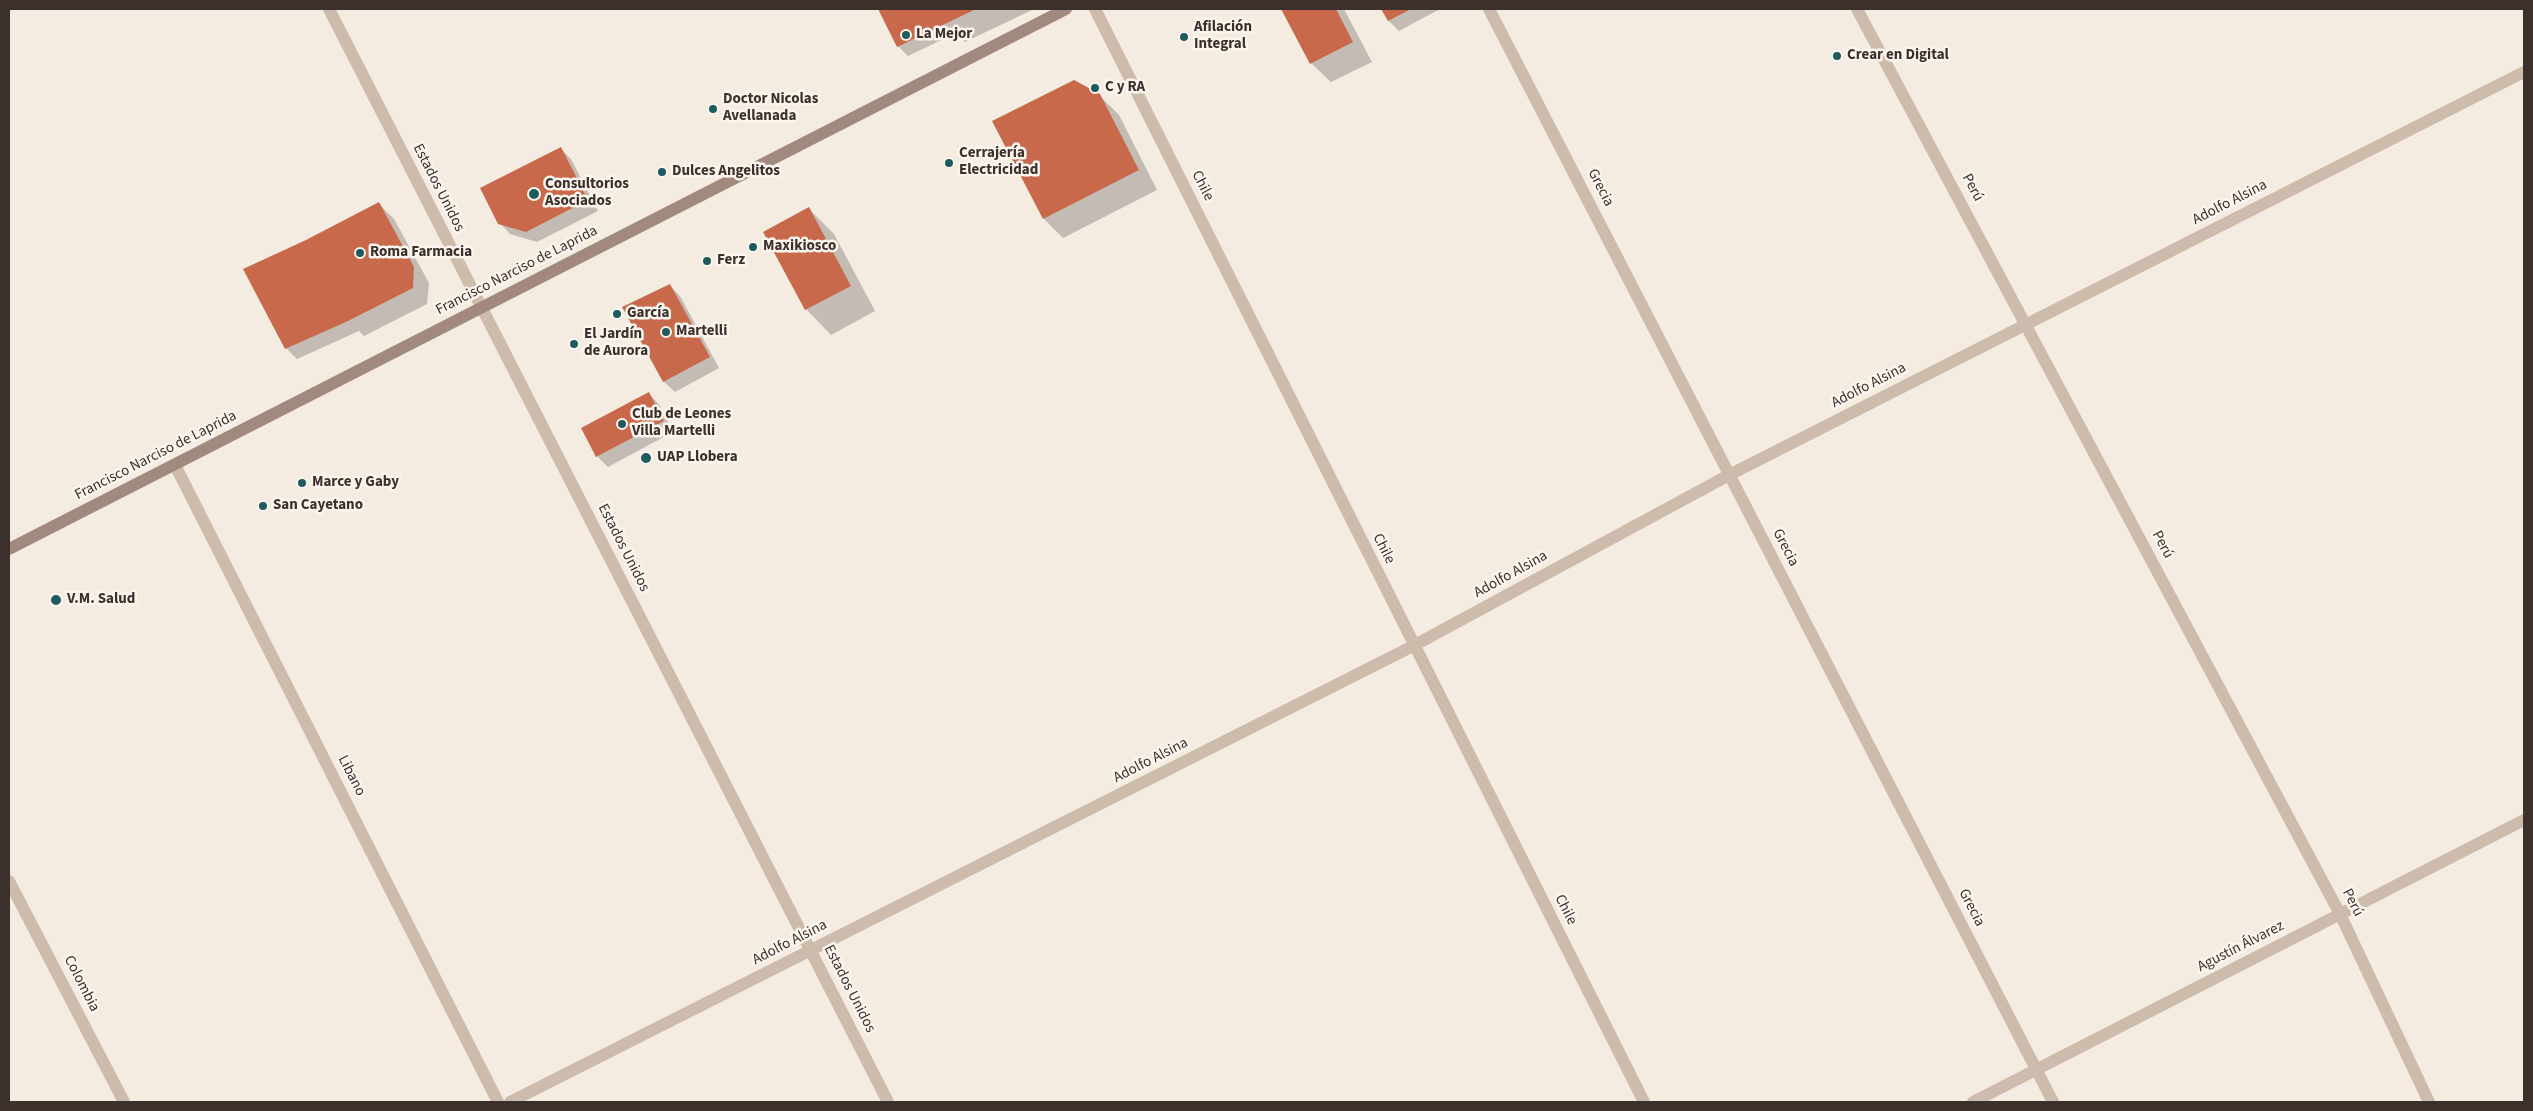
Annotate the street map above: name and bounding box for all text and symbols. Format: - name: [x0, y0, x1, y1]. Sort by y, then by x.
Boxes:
- place label: Afilación Integral: [1194, 19, 1252, 54]
- place label: La Mejor: [916, 26, 972, 44]
- marker: La Mejor: [900, 29, 912, 41]
- marker: Afilación Integral: [1178, 31, 1190, 43]
- place label: Crear en Digital: [1847, 47, 1949, 65]
- marker: Crear en Digital: [1831, 50, 1843, 62]
- place label: C y RA: [1105, 79, 1145, 97]
- marker: C y RA: [1089, 82, 1101, 94]
- place label: Doctor Nicolas Avellanada: [723, 91, 818, 126]
- marker: Doctor Nicolas Avellanada: [707, 103, 719, 115]
- street label: Estados Unidos: [408, 141, 468, 235]
- place label: Cerrajería Electricidad: [959, 145, 1038, 180]
- marker: Cerrajería Electricidad: [943, 157, 955, 169]
- place label: Dulces Angelitos: [672, 163, 780, 181]
- marker: Dulces Angelitos: [656, 166, 668, 178]
- street label: Grecia: [1583, 166, 1617, 210]
- street label: Chile: [1187, 168, 1217, 204]
- street label: Perú: [1957, 171, 1987, 205]
- place label: Consultorios Asociados: [545, 176, 629, 211]
- street label: Adolfo Alsina: [2190, 176, 2270, 230]
- marker: Consultorios Asociados: [527, 187, 541, 201]
- street label: Francisco Narciso de Laprida: [433, 222, 601, 320]
- place label: Maxikiosco: [763, 238, 836, 256]
- marker: Maxikiosco: [747, 241, 759, 253]
- place label: Roma Farmacia: [370, 244, 472, 262]
- marker: Roma Farmacia: [354, 247, 366, 259]
- place label: Ferz: [717, 252, 745, 270]
- marker: Ferz: [701, 255, 713, 267]
- place label: García: [627, 305, 669, 323]
- marker: García: [611, 308, 623, 320]
- place label: Martelli: [676, 323, 727, 341]
- place label: El Jardín de Aurora: [584, 326, 648, 361]
- marker: Martelli: [660, 326, 672, 338]
- marker: El Jardín de Aurora: [568, 338, 580, 350]
- street label: Adolfo Alsina: [1829, 359, 1909, 413]
- place label: Club de Leones Villa Martelli: [632, 406, 731, 441]
- street label: Francisco Narciso de Laprida: [72, 407, 240, 505]
- marker: Club de Leones Villa Martelli: [616, 418, 628, 430]
- place label: UAP Llobera: [657, 449, 738, 467]
- marker: UAP Llobera: [639, 451, 653, 465]
- place label: Marce y Gaby: [312, 474, 399, 492]
- marker: Marce y Gaby: [296, 477, 308, 489]
- place label: San Cayetano: [273, 497, 363, 515]
- marker: San Cayetano: [257, 500, 269, 512]
- street label: Estados Unidos: [593, 501, 653, 595]
- street label: Grecia: [1768, 526, 1802, 570]
- street label: Perú: [2147, 528, 2177, 562]
- street label: Chile: [1368, 531, 1398, 567]
- street label: Adolfo Alsina: [1471, 547, 1551, 603]
- place label: V.M. Salud: [67, 591, 135, 609]
- marker: V.M. Salud: [49, 593, 63, 607]
- street label: Adolfo Alsina: [1111, 734, 1191, 788]
- street label: Libano: [333, 753, 369, 799]
- street label: Grecia: [1954, 886, 1988, 930]
- street label: Perú: [2337, 886, 2367, 920]
- street label: Chile: [1550, 892, 1580, 928]
- street label: Adolfo Alsina: [750, 916, 830, 970]
- street label: Agustín Álvarez: [2195, 917, 2287, 977]
- street label: Estados Unidos: [819, 942, 879, 1036]
- street label: Colombia: [59, 953, 103, 1015]

